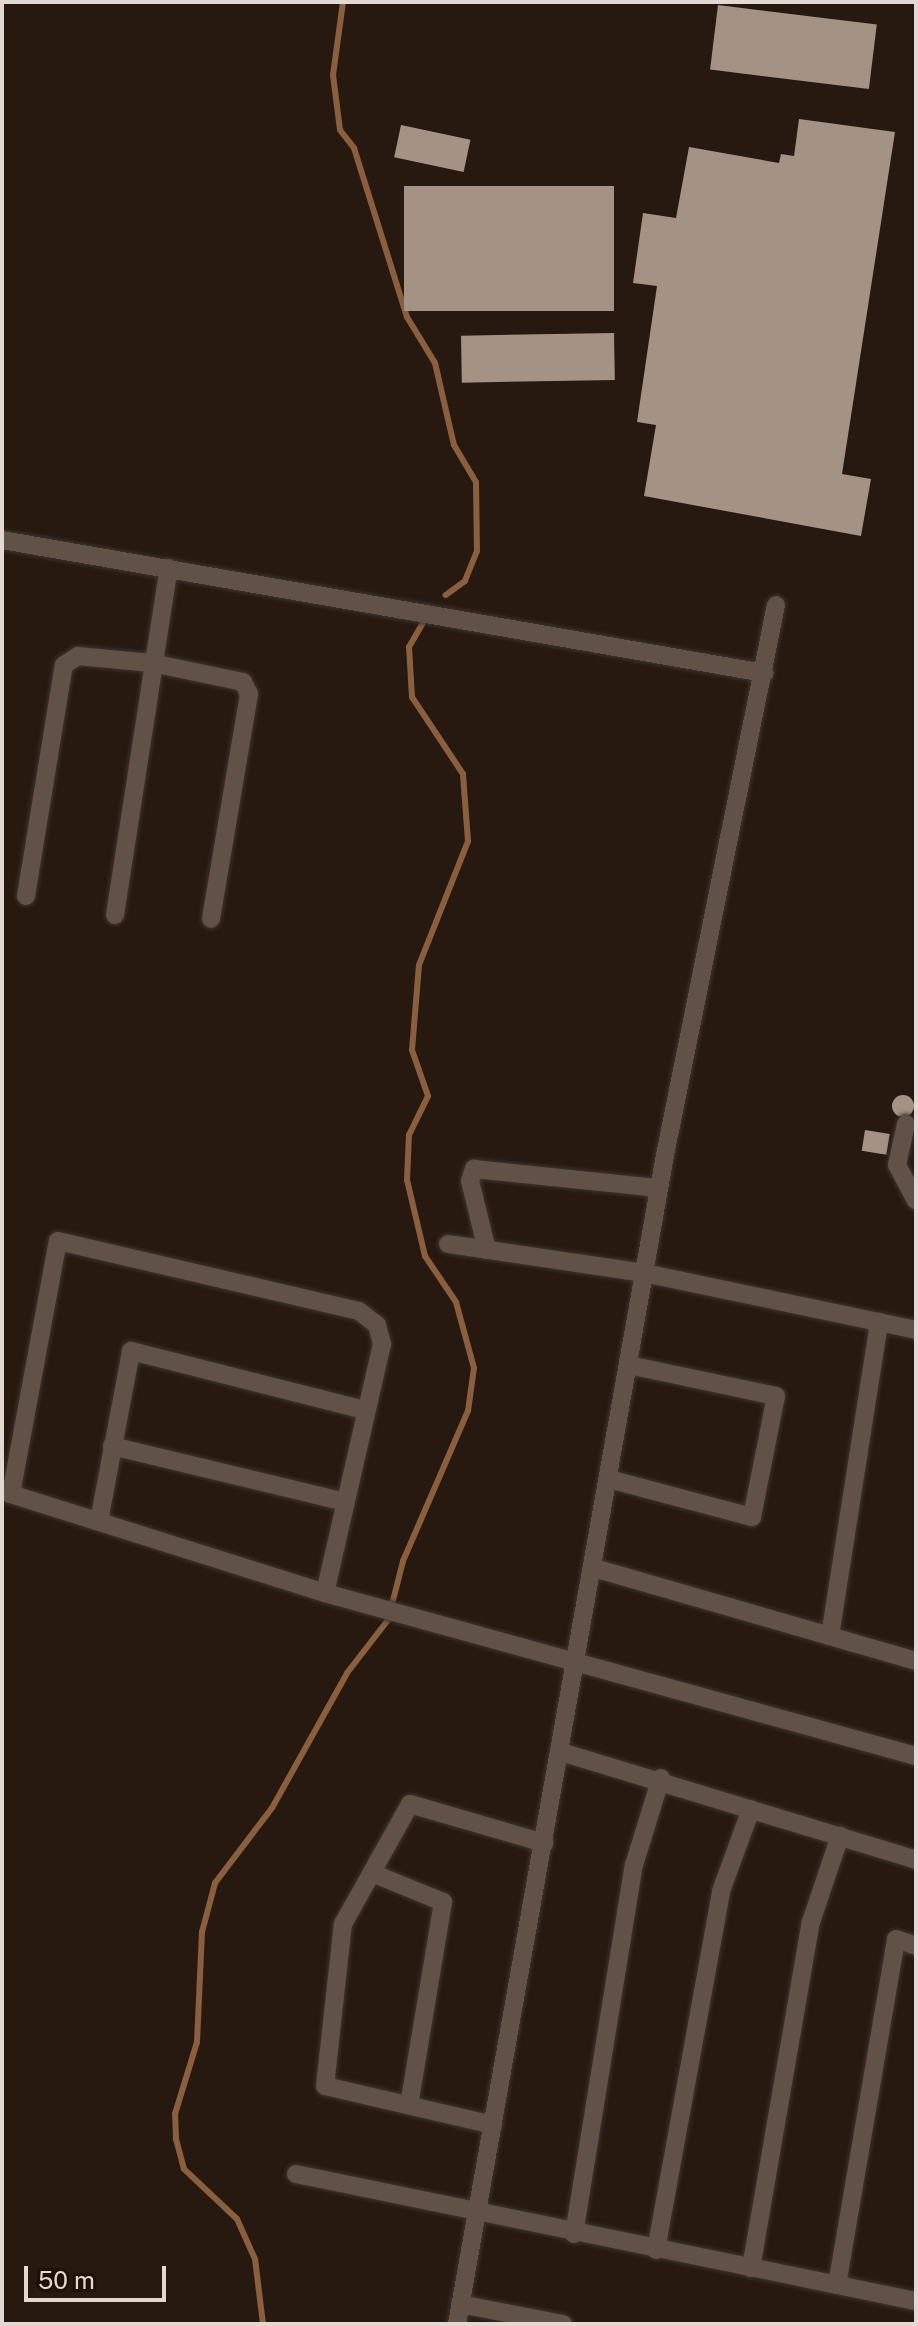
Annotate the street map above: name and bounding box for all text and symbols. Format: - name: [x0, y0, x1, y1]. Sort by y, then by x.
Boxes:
- scale bar: [28, 2250, 170, 2300]
- text: 50 m: [38, 2266, 95, 2294]

